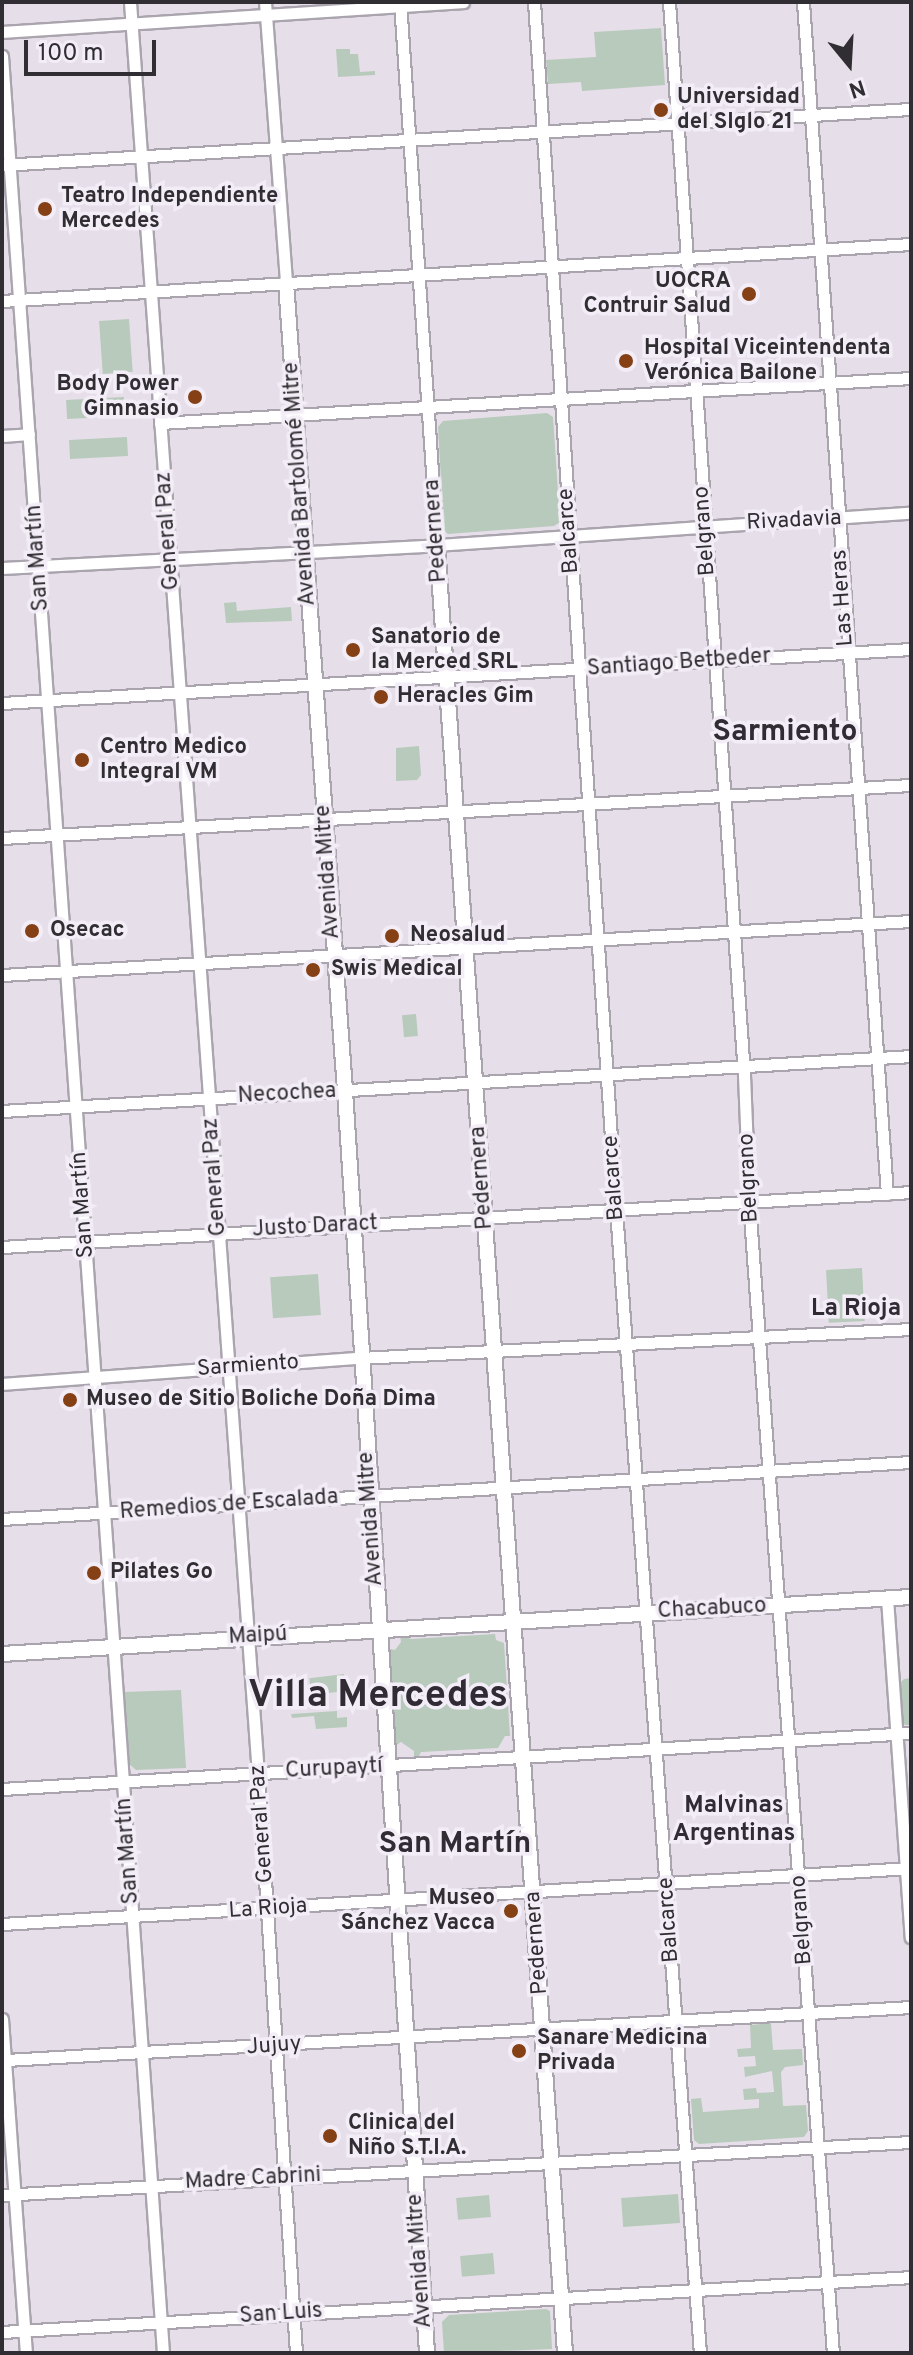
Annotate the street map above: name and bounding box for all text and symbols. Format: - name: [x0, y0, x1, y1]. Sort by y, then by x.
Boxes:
- scale bar: [28, 24, 160, 74]
- north arrow: [809, 24, 889, 104]
- text: 100 m: [38, 39, 104, 69]
- text: N: [845, 72, 868, 103]
- place label: Universidad del SIglo 21: [677, 84, 800, 136]
- marker: Universidad del SIglo 21: [652, 101, 670, 119]
- place label: Teatro Independiente Mercedes: [61, 183, 278, 234]
- marker: Teatro Independiente Mercedes: [36, 200, 54, 218]
- place label: UOCRA Contruir Salud: [584, 268, 731, 320]
- marker: UOCRA Contruir Salud: [738, 283, 760, 305]
- place label: Hospital Viceintendenta Verónica Bailone: [644, 335, 891, 386]
- marker: Hospital Viceintendenta Verónica Bailone: [615, 350, 637, 372]
- street label: Avenida Bartolomé Mitre: [278, 361, 322, 607]
- place label: Body Power Gimnasio: [57, 371, 179, 422]
- marker: Body Power Gimnasio: [186, 388, 204, 406]
- street label: General Paz: [151, 471, 185, 591]
- street label: Pedernera: [419, 478, 453, 584]
- street label: Belgrano: [689, 485, 721, 577]
- street label: Balcarce: [553, 487, 585, 575]
- street label: San Martín: [21, 504, 55, 612]
- street label: Rivadavia: [746, 505, 842, 537]
- street label: Las Heras: [826, 549, 860, 647]
- place label: Sanatorio de la Merced SRL: [371, 624, 518, 676]
- marker: Sanatorio de la Merced SRL: [342, 639, 364, 661]
- street label: Santiago Betbeder: [586, 643, 772, 683]
- place label: Heracles Gim: [397, 684, 534, 710]
- marker: Heracles Gim: [372, 688, 390, 706]
- district label: Sarmiento: [713, 715, 857, 751]
- place label: Centro Medico Integral VM: [100, 734, 247, 786]
- marker: Centro Medico Integral VM: [71, 749, 93, 771]
- street label: Avenida Mitre: [310, 804, 346, 940]
- place label: Osecac: [50, 918, 125, 944]
- marker: Osecac: [21, 920, 43, 942]
- place label: Neosalud: [410, 923, 505, 949]
- marker: Neosalud: [381, 925, 403, 947]
- place label: Swis Medical: [331, 957, 463, 983]
- marker: Swis Medical: [302, 959, 324, 981]
- street label: Necochea: [237, 1078, 337, 1110]
- street label: General Paz: [198, 1117, 232, 1237]
- street label: Pedernera: [465, 1125, 499, 1231]
- street label: Belgrano: [733, 1133, 765, 1223]
- street label: Balcarce: [598, 1134, 630, 1222]
- street label: San Martín: [66, 1151, 100, 1259]
- street label: Justo Daract: [252, 1211, 378, 1243]
- district label: La Rioja: [811, 1296, 901, 1324]
- street label: Sarmiento: [196, 1349, 300, 1383]
- place label: Museo de Sitio Boliche Doña Dima: [86, 1387, 436, 1413]
- marker: Museo de Sitio Boliche Doña Dima: [61, 1391, 79, 1409]
- street label: Avenida Mitre: [353, 1451, 389, 1587]
- street label: Remedios de Escalada: [119, 1484, 339, 1526]
- place label: Pilates Go: [110, 1560, 213, 1586]
- marker: Pilates Go: [85, 1564, 103, 1582]
- street label: Chacabuco: [657, 1593, 767, 1625]
- street label: Maipú: [228, 1621, 288, 1651]
- district label: Villa Mercedes: [248, 1674, 508, 1720]
- street label: Curupaytí: [285, 1753, 383, 1785]
- street label: General Paz: [245, 1764, 279, 1884]
- district label: Malvinas Argentinas: [673, 1793, 795, 1849]
- street label: San Martín: [111, 1797, 145, 1905]
- district label: San Martín: [379, 1827, 531, 1863]
- street label: Belgrano: [786, 1874, 818, 1966]
- street label: Balcarce: [653, 1876, 685, 1964]
- place label: Museo Sánchez Vacca: [340, 1885, 495, 1936]
- street label: Pedernera: [520, 1890, 554, 1996]
- street label: La Rioja: [228, 1893, 308, 1925]
- marker: Museo Sánchez Vacca: [502, 1902, 520, 1920]
- place label: Sanare Medicina Privada: [537, 2025, 707, 2076]
- street label: Jujuy: [246, 2031, 302, 2061]
- marker: Sanare Medicina Privada: [508, 2040, 530, 2062]
- place label: Clinica del Niño S.T.I.A.: [348, 2110, 466, 2162]
- marker: Clinica del Niño S.T.I.A.: [319, 2125, 341, 2147]
- street label: Madre Cabrini: [184, 2162, 322, 2196]
- street label: Avenida Mitre: [402, 2193, 438, 2329]
- street label: San Luis: [239, 2298, 323, 2330]

